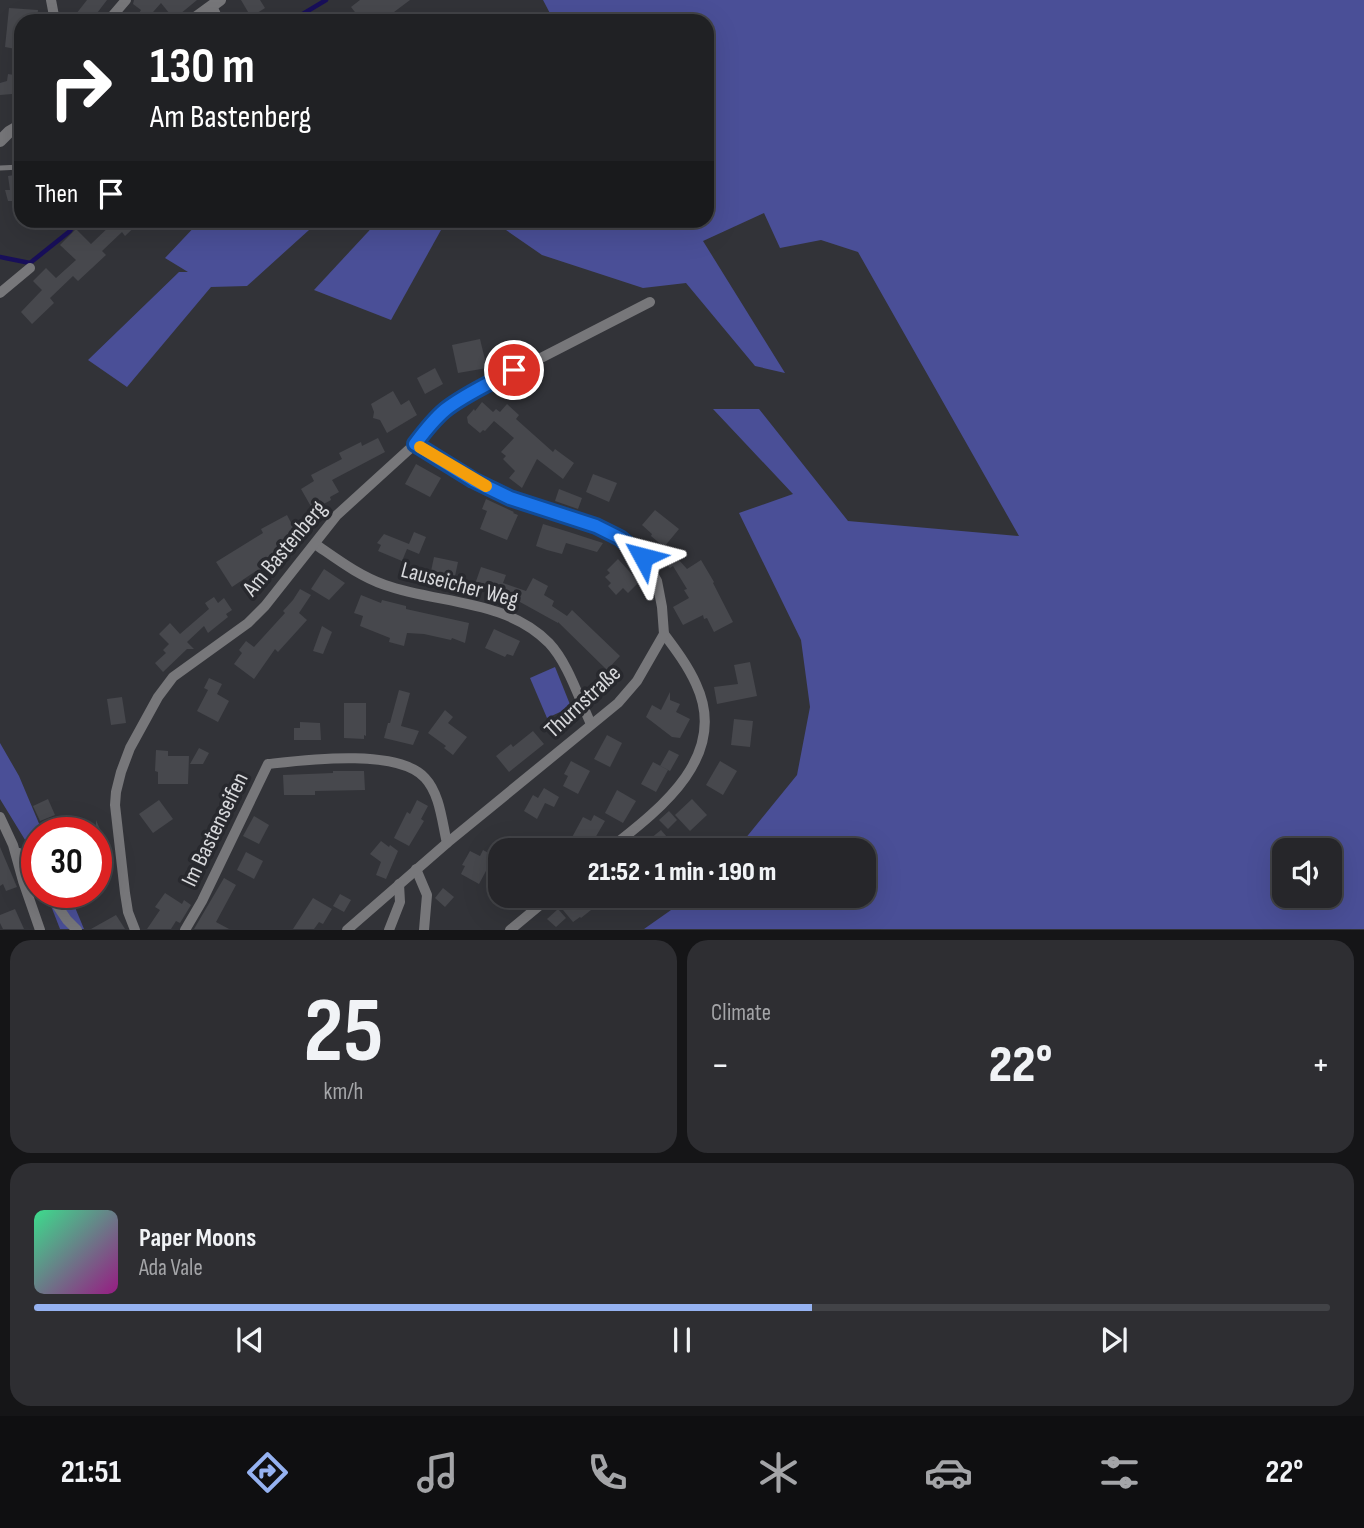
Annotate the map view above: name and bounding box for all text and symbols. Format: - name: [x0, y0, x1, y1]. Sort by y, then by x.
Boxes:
- text: 130 m: [150, 38, 255, 97]
- icon: right: [35, 42, 126, 133]
- text: Am Bastenberg: [150, 98, 311, 137]
- icon: arrive: [92, 175, 130, 213]
- text: Then: [35, 179, 78, 210]
- pin: [484, 340, 544, 400]
- icon: arrive: [495, 351, 533, 389]
- street label: Am Bastenberg: [236, 495, 333, 603]
- position arrow: [606, 520, 680, 594]
- street label: Lauseicher Weg: [398, 556, 521, 614]
- street label: Thurnstraße: [539, 659, 627, 744]
- street label: Im Bastenseifen: [175, 768, 255, 891]
- speed limit sign: 30: [21, 817, 112, 908]
- map controls: [1272, 838, 1342, 908]
- button: sound: [1272, 838, 1342, 908]
- text: 21:52 · 1 min · 190 m: [588, 857, 776, 888]
- text: 25: [304, 978, 383, 1087]
- text: Climate: [711, 999, 771, 1027]
- text: 22°: [989, 1034, 1052, 1097]
- text: −: [711, 1043, 730, 1088]
- text: +: [1311, 1043, 1330, 1088]
- text: km/h: [324, 1078, 363, 1106]
- text: Paper Moons: [139, 1223, 256, 1254]
- text: Ada Vale: [139, 1254, 203, 1282]
- icon: previous: [231, 1321, 269, 1359]
- icon: pause: [663, 1321, 701, 1359]
- icon: next: [1095, 1321, 1133, 1359]
- icon: directions: [243, 1448, 292, 1497]
- icon: music: [413, 1448, 462, 1497]
- icon: phone: [583, 1448, 632, 1497]
- icon: climate: [754, 1448, 803, 1497]
- icon: car: [924, 1448, 973, 1497]
- icon: filters: [1095, 1448, 1144, 1497]
- text: 21:51: [61, 1453, 121, 1492]
- text: 22°: [1265, 1453, 1303, 1492]

